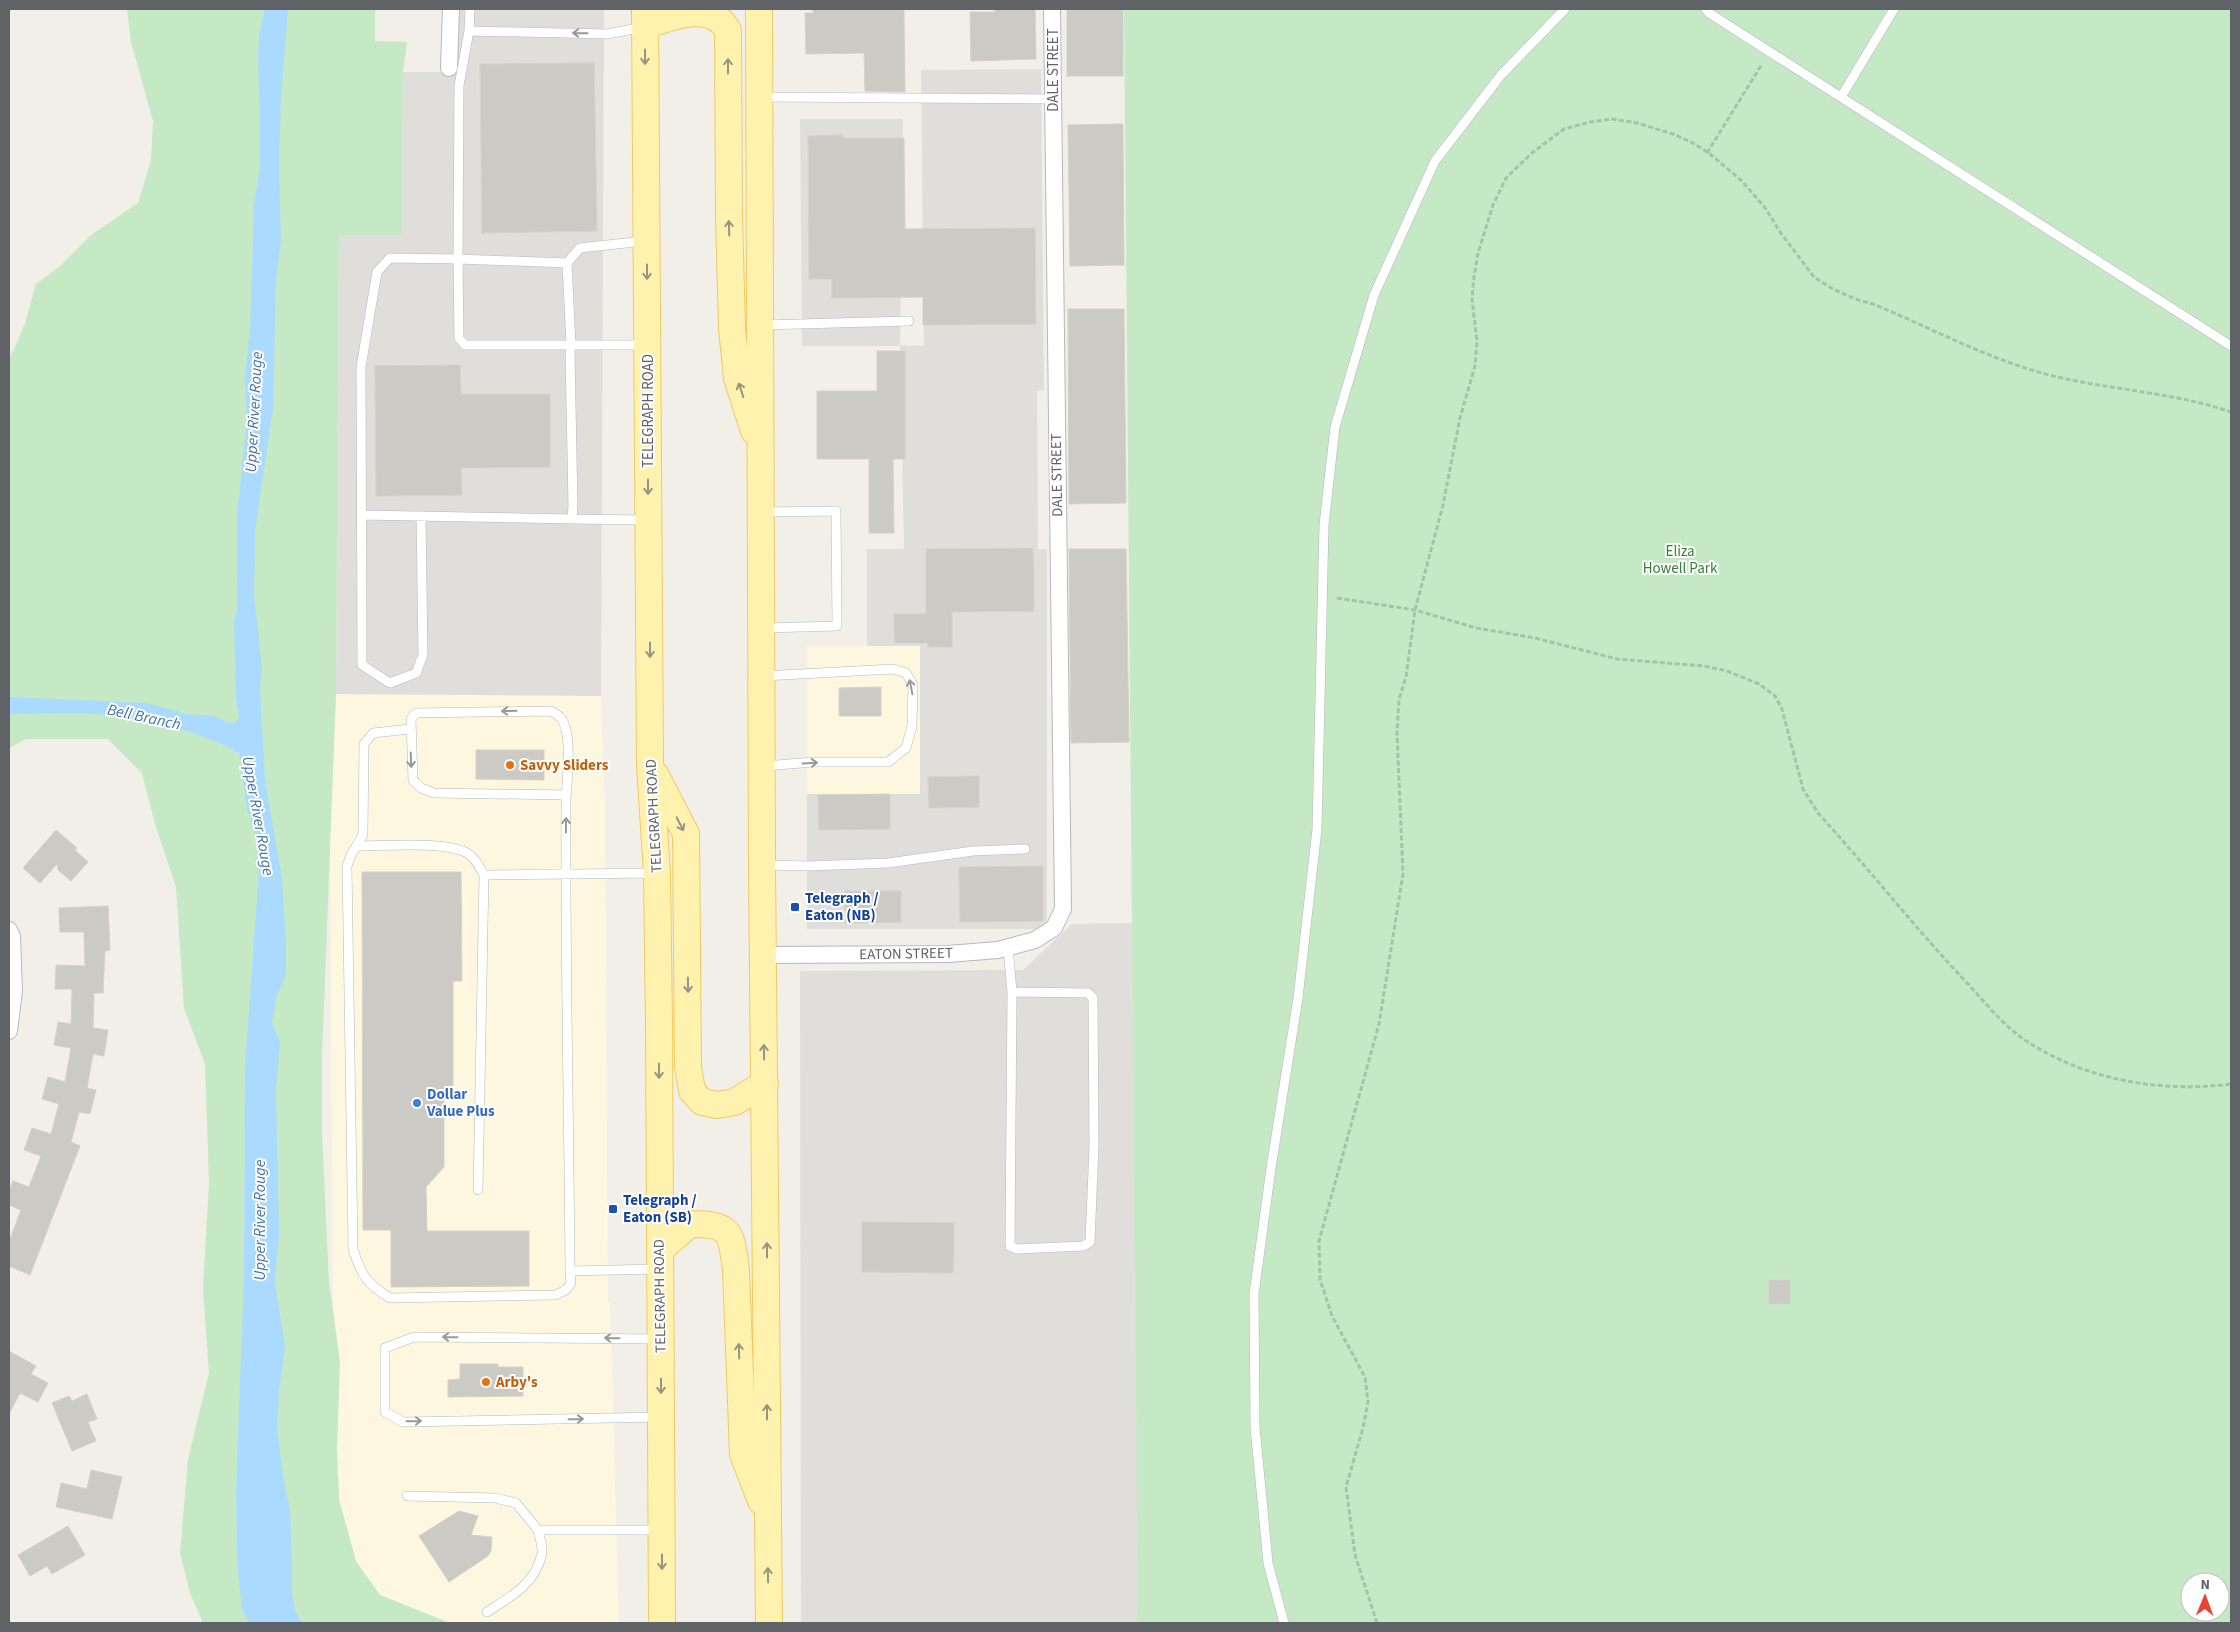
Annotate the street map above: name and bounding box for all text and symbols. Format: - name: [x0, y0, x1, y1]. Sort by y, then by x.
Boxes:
- one-way arrow: [572, 28, 588, 38]
- street label: DALE STREET: [1043, 28, 1064, 112]
- one-way arrow: [641, 49, 650, 65]
- one-way arrow: [723, 58, 733, 74]
- one-way arrow: [724, 220, 734, 236]
- one-way arrow: [642, 264, 652, 280]
- water label: Upper River Rouge: [240, 351, 268, 473]
- street label: TELEGRAPH ROAD: [638, 354, 659, 468]
- one-way arrow: [735, 382, 745, 398]
- street label: DALE STREET: [1046, 433, 1068, 517]
- one-way arrow: [643, 479, 653, 495]
- park label: Eliza Howell Park: [1643, 541, 1718, 579]
- one-way arrow: [645, 642, 654, 658]
- one-way arrow: [906, 680, 915, 696]
- water label: Bell Branch: [105, 698, 183, 736]
- one-way arrow: [501, 707, 517, 716]
- one-way arrow: [407, 751, 416, 767]
- water label: Upper River Rouge: [237, 755, 279, 878]
- place label: Savvy Sliders: [520, 755, 609, 776]
- one-way arrow: [802, 758, 818, 767]
- marker: Savvy Sliders: [504, 759, 516, 771]
- street label: TELEGRAPH ROAD: [641, 759, 667, 873]
- one-way arrow: [675, 816, 685, 831]
- one-way arrow: [561, 817, 571, 834]
- place label: Telegraph / Eaton (NB): [805, 888, 879, 926]
- marker: Telegraph / Eaton (NB): [789, 901, 801, 913]
- street label: EATON STREET: [859, 943, 953, 965]
- one-way arrow: [683, 977, 692, 993]
- one-way arrow: [760, 1044, 769, 1060]
- one-way arrow: [654, 1063, 664, 1079]
- place label: Dollar Value Plus: [426, 1084, 495, 1122]
- marker: Dollar Value Plus: [411, 1097, 423, 1109]
- water label: Upper River Rouge: [249, 1159, 271, 1280]
- place label: Telegraph / Eaton (SB): [623, 1190, 697, 1228]
- marker: Telegraph / Eaton (SB): [607, 1203, 619, 1215]
- street label: TELEGRAPH ROAD: [649, 1239, 671, 1353]
- one-way arrow: [762, 1242, 772, 1258]
- one-way arrow: [442, 1332, 458, 1342]
- one-way arrow: [605, 1333, 621, 1343]
- one-way arrow: [735, 1344, 744, 1360]
- place label: Arby's: [495, 1372, 538, 1393]
- marker: Arby's: [480, 1376, 492, 1388]
- one-way arrow: [656, 1378, 666, 1394]
- one-way arrow: [762, 1404, 772, 1420]
- one-way arrow: [568, 1414, 584, 1424]
- one-way arrow: [406, 1416, 422, 1426]
- one-way arrow: [657, 1554, 667, 1570]
- one-way arrow: [763, 1567, 773, 1583]
- north arrow: [2180, 1572, 2230, 1622]
- text: N: [2200, 1575, 2210, 1595]

